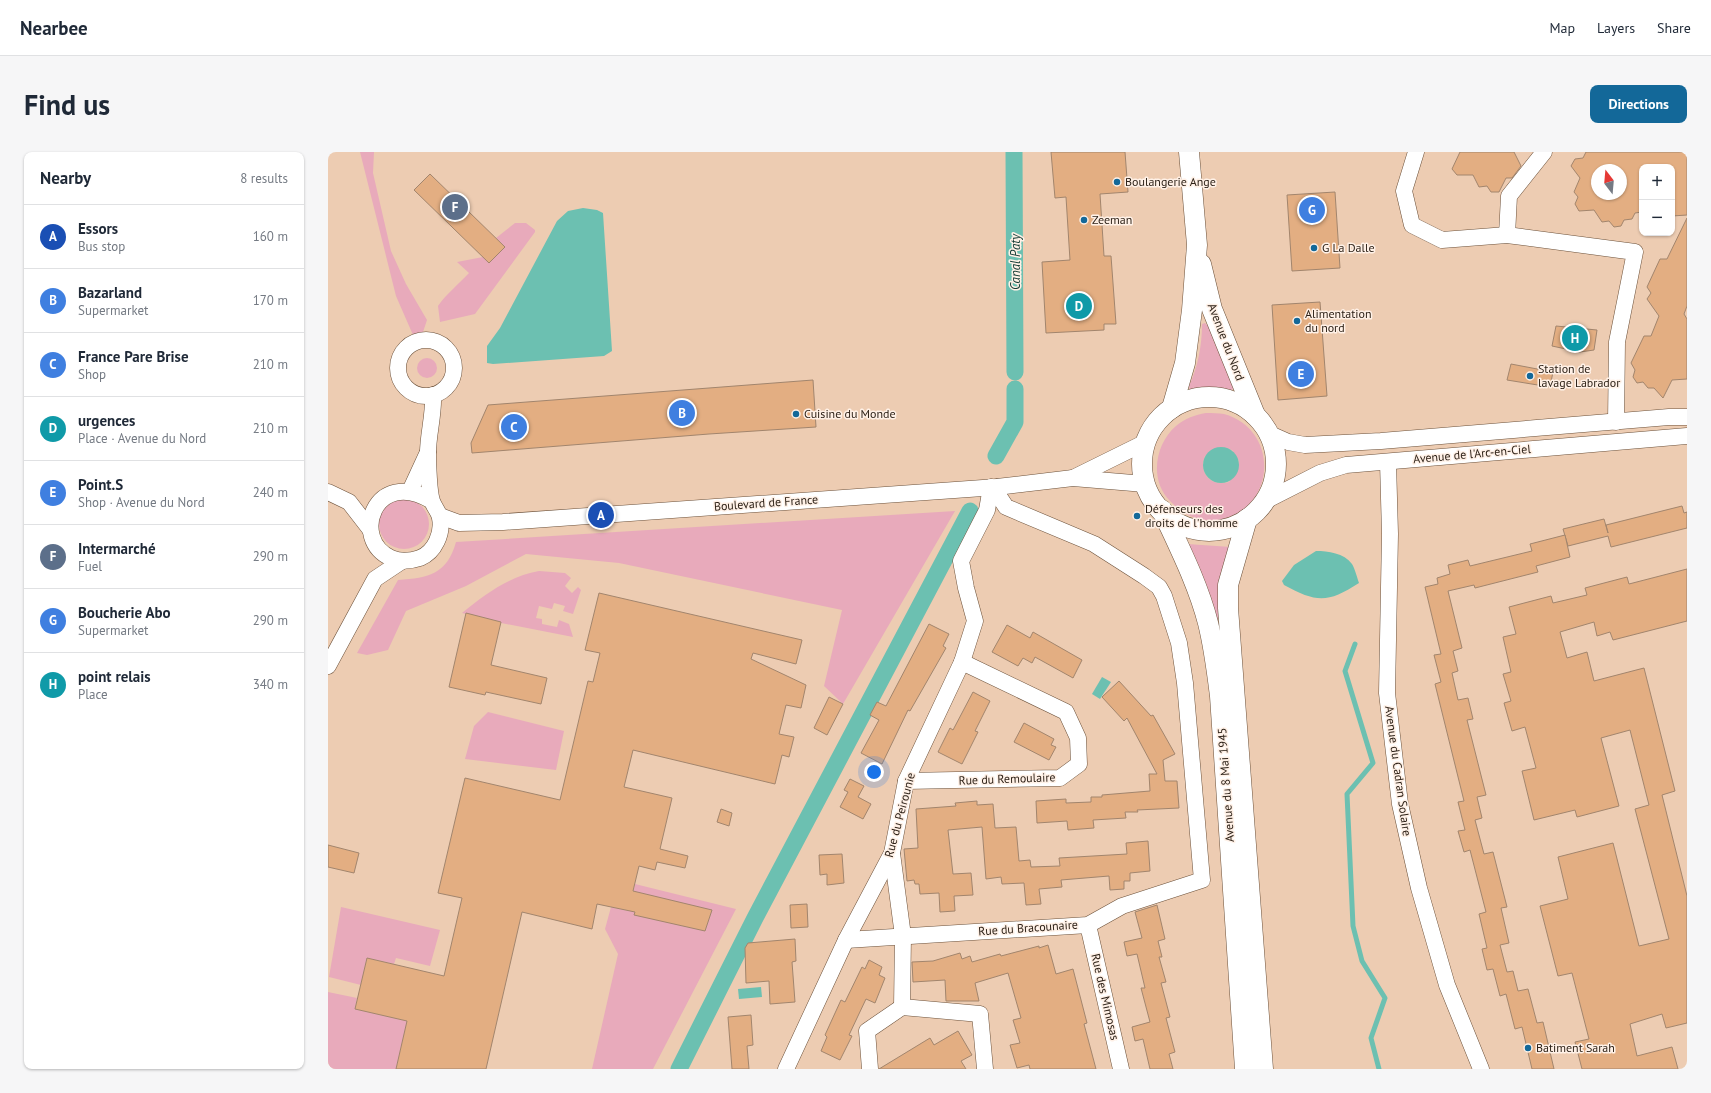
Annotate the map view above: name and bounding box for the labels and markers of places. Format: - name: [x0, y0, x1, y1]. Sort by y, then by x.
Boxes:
- place label: Boulangerie Ange: [1125, 174, 1216, 189]
- marker: Boulangerie Ange: [1112, 177, 1122, 187]
- pin: F: [442, 192, 468, 222]
- pin: G: [1299, 195, 1325, 225]
- place label: Zeeman: [1092, 212, 1132, 227]
- marker: Zeeman: [1079, 215, 1089, 225]
- place label: G La Dalle: [1322, 240, 1375, 255]
- marker: G La Dalle: [1309, 243, 1319, 253]
- pin: D: [1066, 291, 1092, 321]
- place label: Alimentation du nord: [1305, 306, 1371, 335]
- marker: Alimentation du nord: [1292, 316, 1302, 326]
- pin: H: [1562, 323, 1588, 353]
- pin: E: [1288, 359, 1314, 389]
- place label: Station de lavage Labrador: [1538, 361, 1620, 390]
- marker: Station de lavage Labrador: [1525, 371, 1535, 381]
- pin: B: [669, 398, 695, 428]
- place label: Cuisine du Monde: [804, 406, 896, 421]
- marker: Cuisine du Monde: [791, 409, 801, 419]
- pin: C: [501, 412, 527, 442]
- pin: A: [588, 500, 614, 530]
- place label: Défenseurs des droits de l'homme: [1145, 501, 1238, 530]
- marker: Défenseurs des droits de l'homme: [1132, 511, 1142, 521]
- place label: Batiment Sarah: [1536, 1040, 1615, 1055]
- marker: Batiment Sarah: [1523, 1043, 1533, 1053]

